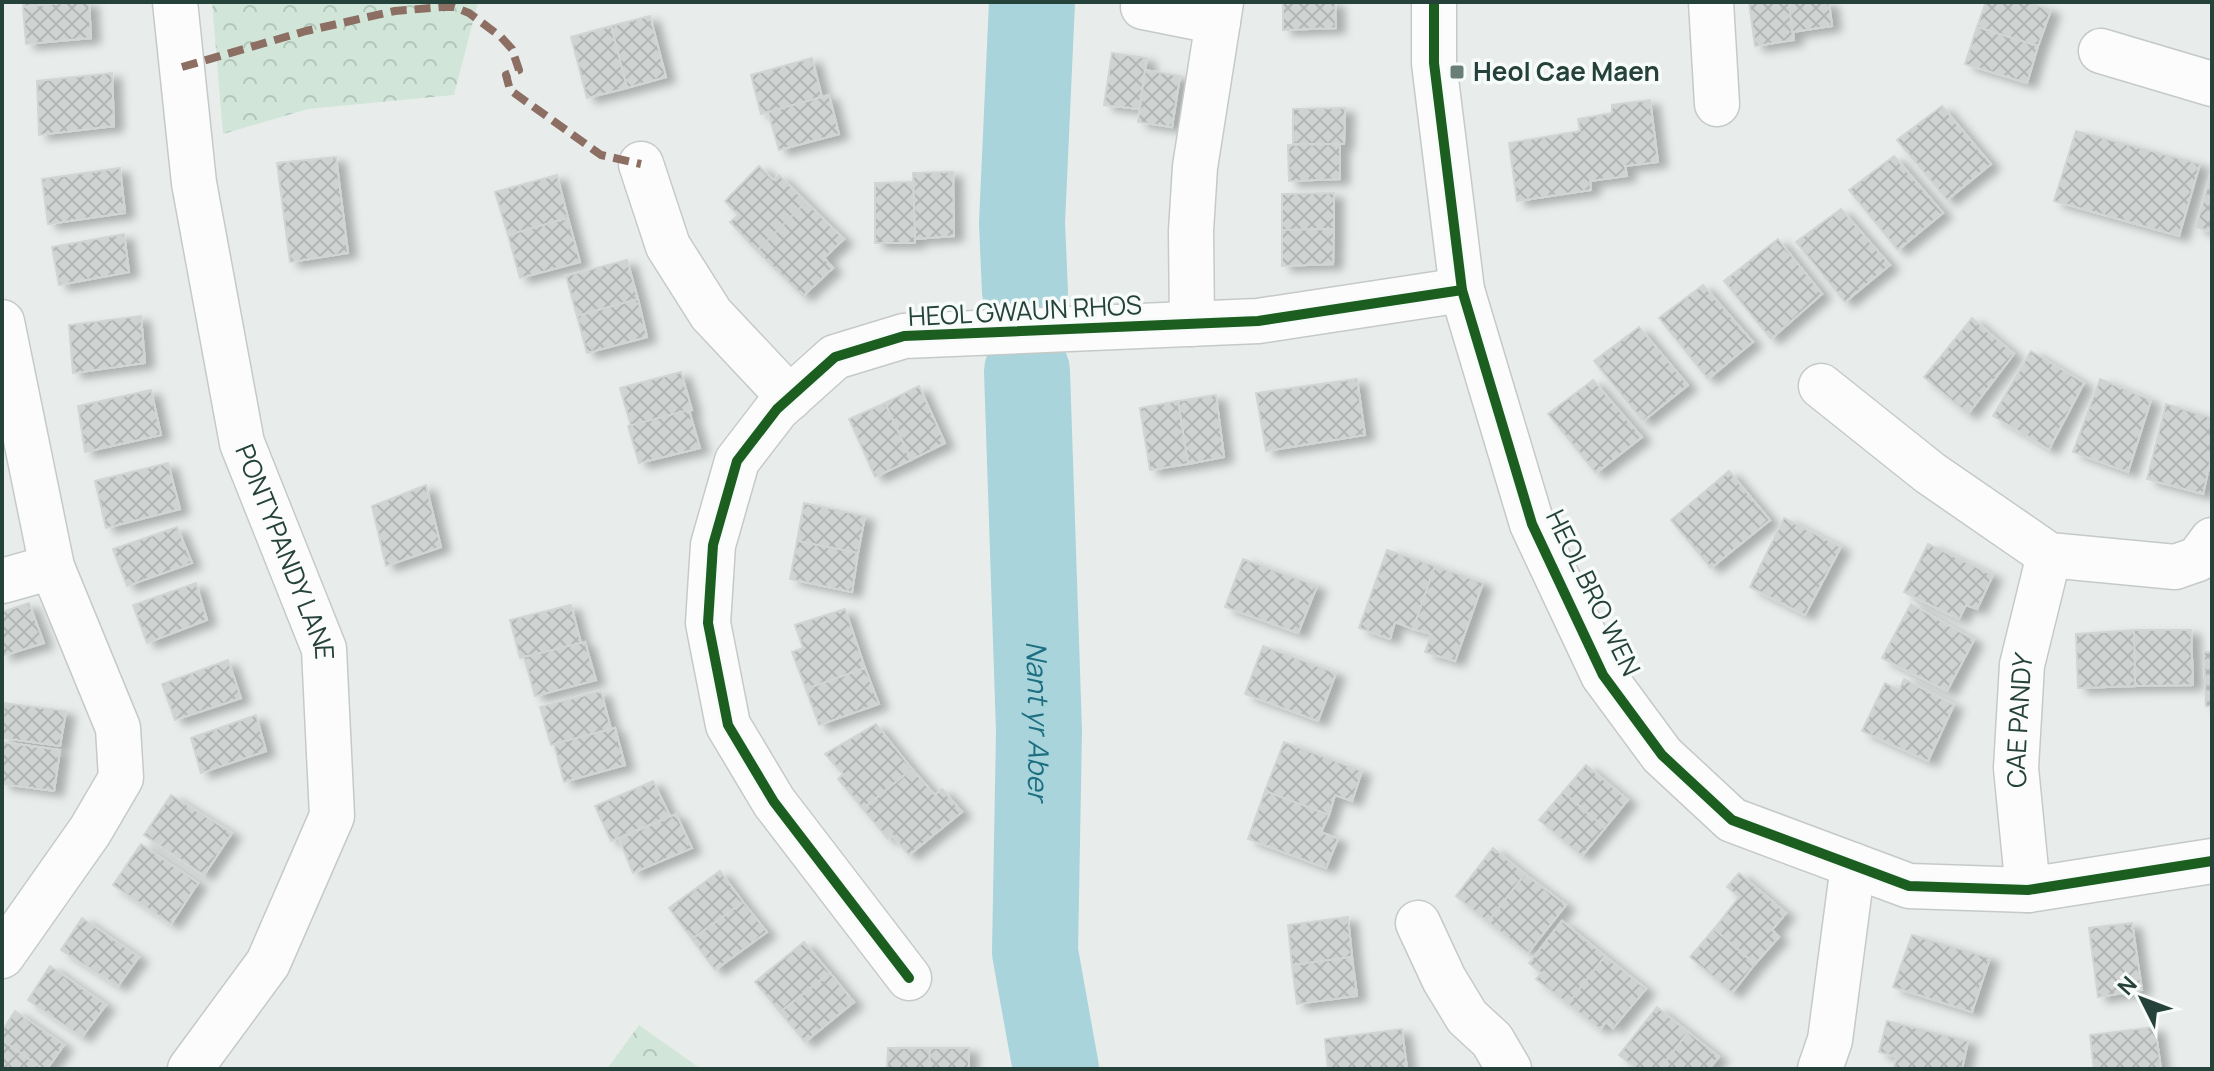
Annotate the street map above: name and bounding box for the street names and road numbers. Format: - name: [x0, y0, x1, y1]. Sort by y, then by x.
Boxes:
- street label: HEOL GWAUN RHOS: [907, 286, 1143, 334]
- street label: PONTYPANDY LANE: [227, 439, 343, 660]
- street label: HEOL BRO WEN: [1538, 503, 1650, 682]
- street label: CAE PANDY: [1997, 649, 2041, 790]

